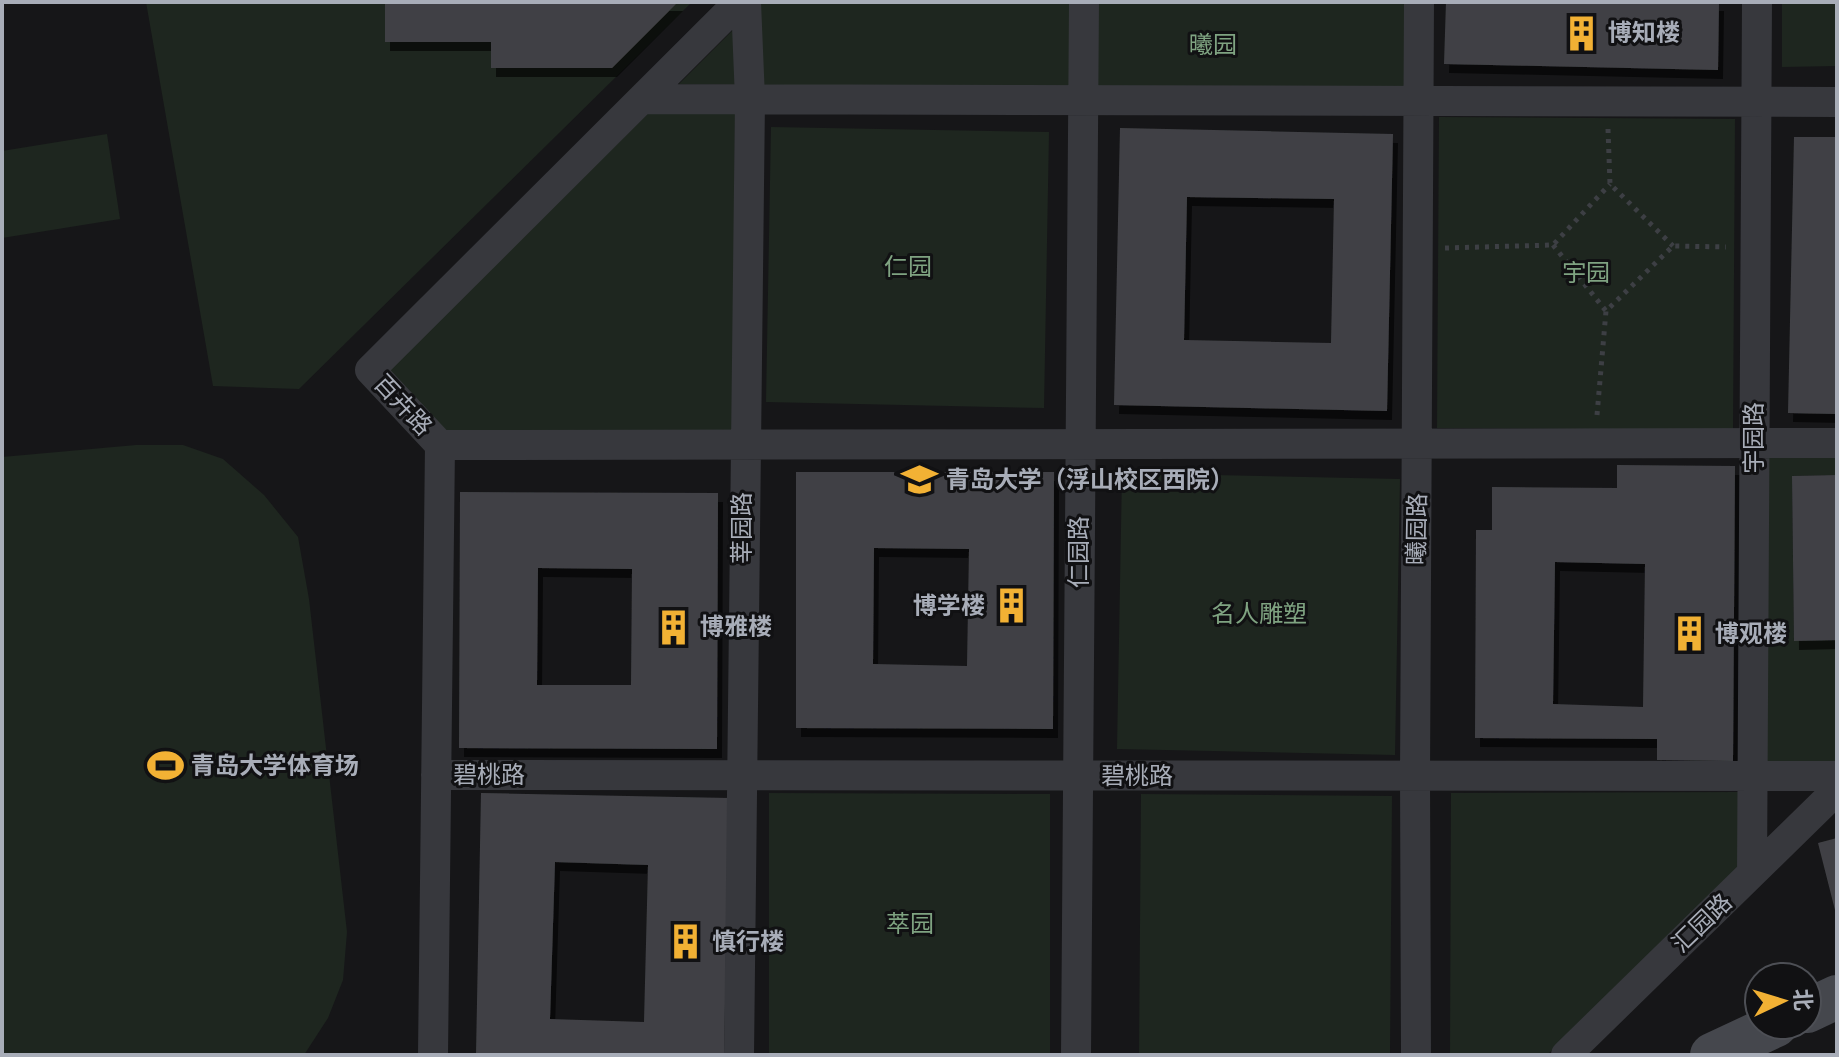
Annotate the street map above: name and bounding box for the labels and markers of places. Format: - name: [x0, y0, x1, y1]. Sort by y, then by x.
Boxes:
- building icon: 博知楼: [1563, 14, 1601, 52]
- place label: 博知楼: [1608, 15, 1680, 48]
- school or university icon: 青岛大学（浮山校区西院）: [901, 461, 939, 499]
- place label: 青岛大学（浮山校区西院）: [946, 462, 1234, 495]
- building icon: 博学楼: [992, 587, 1030, 625]
- place label: 博学楼: [913, 588, 985, 621]
- building icon: 博雅楼: [655, 608, 693, 646]
- place label: 博雅楼: [700, 609, 772, 642]
- building icon: 博观楼: [1670, 615, 1708, 653]
- place label: 博观楼: [1715, 616, 1787, 649]
- sports icon: 青岛大学体育场: [146, 747, 184, 785]
- place label: 青岛大学体育场: [191, 748, 359, 781]
- building icon: 慎行楼: [667, 923, 705, 961]
- place label: 慎行楼: [712, 924, 784, 957]

